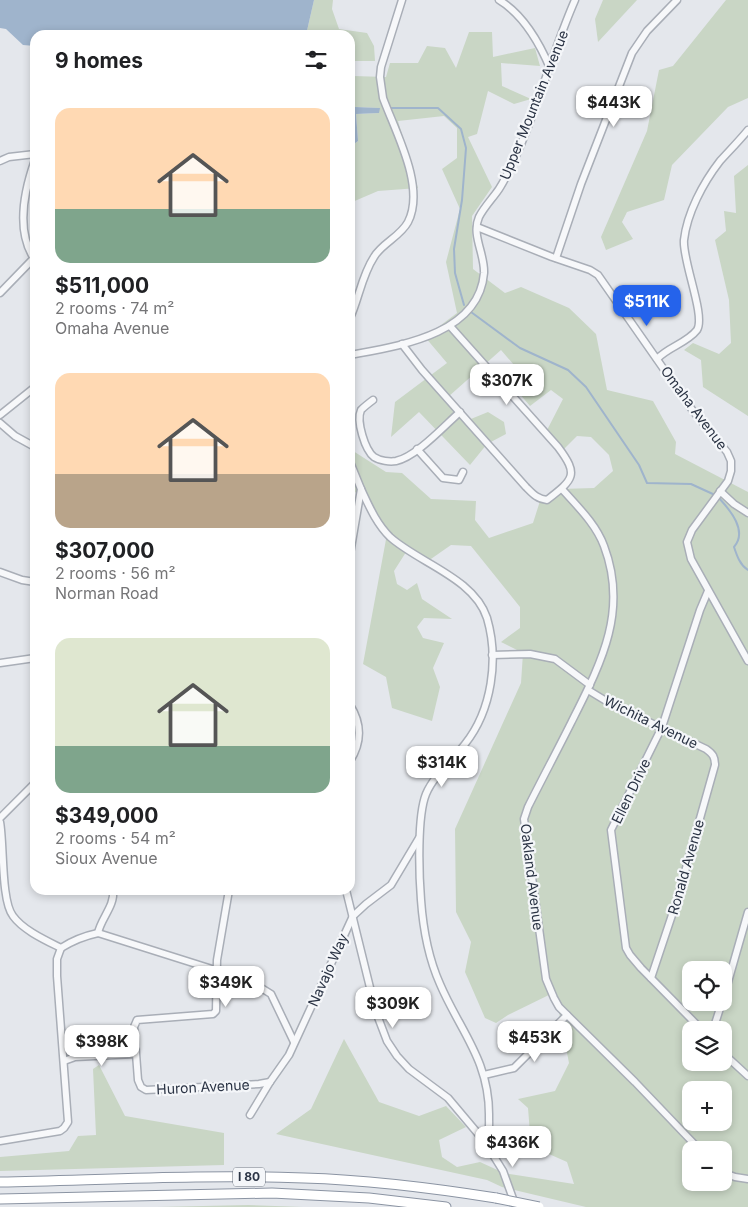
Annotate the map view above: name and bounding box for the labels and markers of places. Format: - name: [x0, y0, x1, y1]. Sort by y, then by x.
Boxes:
- pin: $443K: [579, 86, 649, 128]
- pin: $511K: [612, 284, 682, 327]
- pin: $307K: [472, 364, 542, 406]
- pin: $314K: [407, 746, 477, 788]
- pin: $349K: [191, 966, 261, 1008]
- pin: $309K: [358, 986, 428, 1029]
- pin: $453K: [500, 1020, 570, 1063]
- pin: $398K: [67, 1024, 137, 1067]
- pin: $436K: [478, 1126, 548, 1168]

